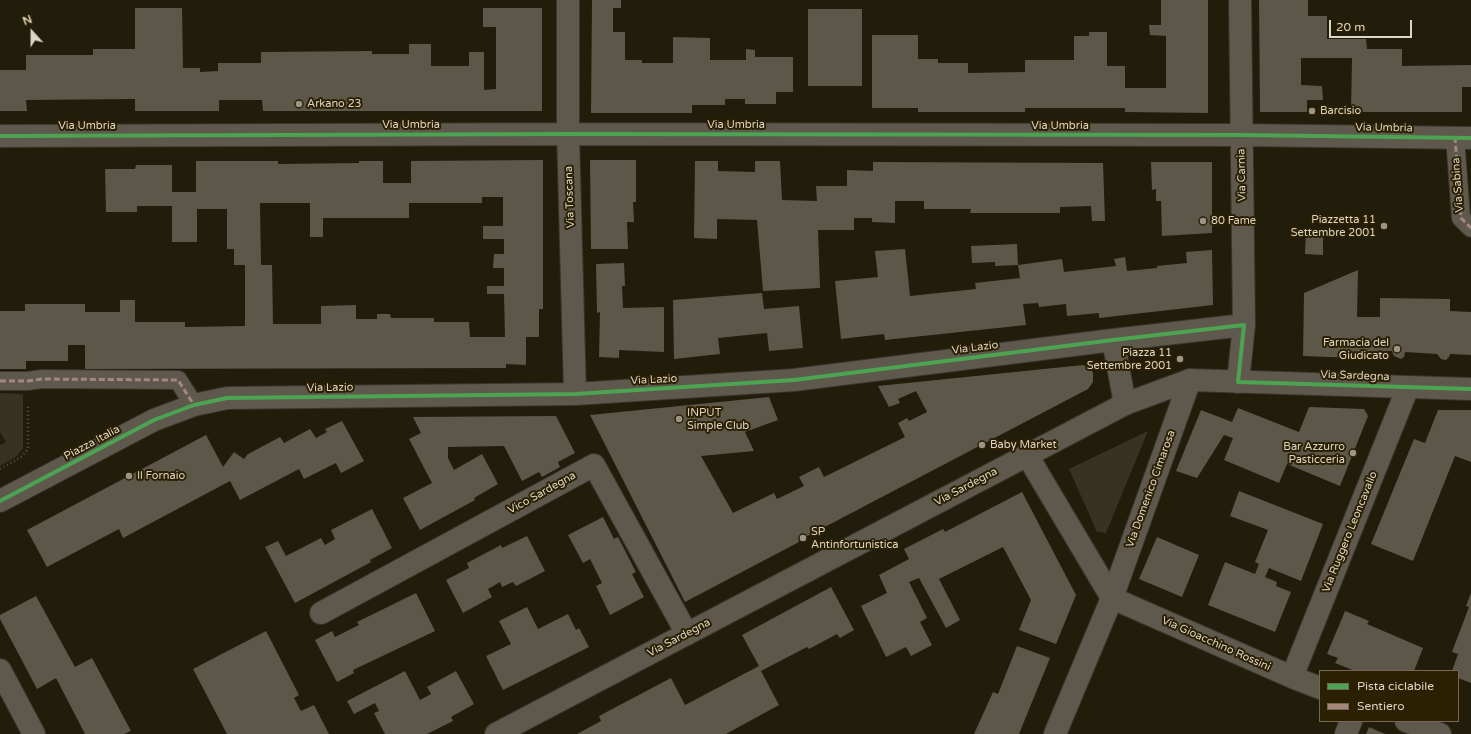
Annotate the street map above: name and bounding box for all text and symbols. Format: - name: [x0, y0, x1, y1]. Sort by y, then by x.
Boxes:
- north arrow: [12, 12, 52, 52]
- scale bar: [1331, 12, 1414, 38]
- text: N: [21, 13, 34, 28]
- text: 20 m: [1336, 20, 1365, 34]
- place label: Arkano 23: [307, 97, 361, 111]
- marker: Arkano 23: [294, 99, 304, 109]
- place label: Barcisio: [1320, 104, 1361, 118]
- marker: Barcisio: [1307, 106, 1317, 116]
- street label: Via Umbria: [382, 118, 440, 132]
- street label: Via Umbria: [707, 118, 765, 132]
- street label: Via Umbria: [58, 119, 116, 133]
- street label: Via Umbria: [1031, 119, 1089, 133]
- street label: Via Umbria: [1355, 121, 1413, 135]
- street label: Via Carnia: [1235, 148, 1249, 202]
- street label: Via Sabina: [1450, 157, 1466, 213]
- street label: Via Toscana: [562, 166, 578, 228]
- place label: Piazzetta 11 Settembre 2001: [1291, 213, 1376, 239]
- place label: 80 Fame: [1211, 214, 1256, 228]
- marker: 80 Fame: [1198, 216, 1208, 226]
- marker: Piazzetta 11 Settembre 2001: [1379, 221, 1389, 231]
- place label: Farmacia del Giudicato: [1323, 336, 1389, 362]
- street label: Via Lazio: [951, 339, 999, 357]
- marker: Farmacia del Giudicato: [1392, 344, 1402, 354]
- place label: Piazza 11 Settembre 2001: [1087, 346, 1172, 372]
- marker: Piazza 11 Settembre 2001: [1175, 354, 1185, 364]
- street label: Via Sardegna: [1320, 368, 1390, 384]
- street label: Via Lazio: [630, 372, 678, 388]
- street label: Via Lazio: [307, 381, 353, 395]
- place label: INPUT Simple Club: [687, 406, 749, 432]
- marker: INPUT Simple Club: [674, 414, 684, 424]
- street label: Piazza Italia: [62, 423, 122, 463]
- street label: Via Domenico Cimarosa: [1124, 428, 1178, 550]
- place label: Baby Market: [990, 438, 1057, 452]
- marker: Baby Market: [977, 440, 987, 450]
- place label: Bar Azzurro Pasticceria: [1283, 440, 1345, 466]
- marker: Bar Azzurro Pasticceria: [1348, 448, 1358, 458]
- street label: Via Sardegna: [932, 465, 1000, 509]
- place label: Il Fornaio: [137, 469, 185, 483]
- street label: Vico Sardegna: [506, 469, 578, 517]
- street label: Via Ruggero Leoncavallo: [1320, 469, 1380, 595]
- marker: Il Fornaio: [124, 471, 134, 481]
- place label: SP Antinfortunistica: [811, 525, 899, 551]
- marker: SP Antinfortunistica: [798, 533, 808, 543]
- street label: Via Gioacchino Rossini: [1159, 614, 1273, 674]
- street label: Via Sardegna: [645, 616, 713, 660]
- legend: [1319, 670, 1459, 722]
- text: Pista ciclabile: [1357, 679, 1434, 693]
- text: Sentiero: [1357, 699, 1404, 713]

